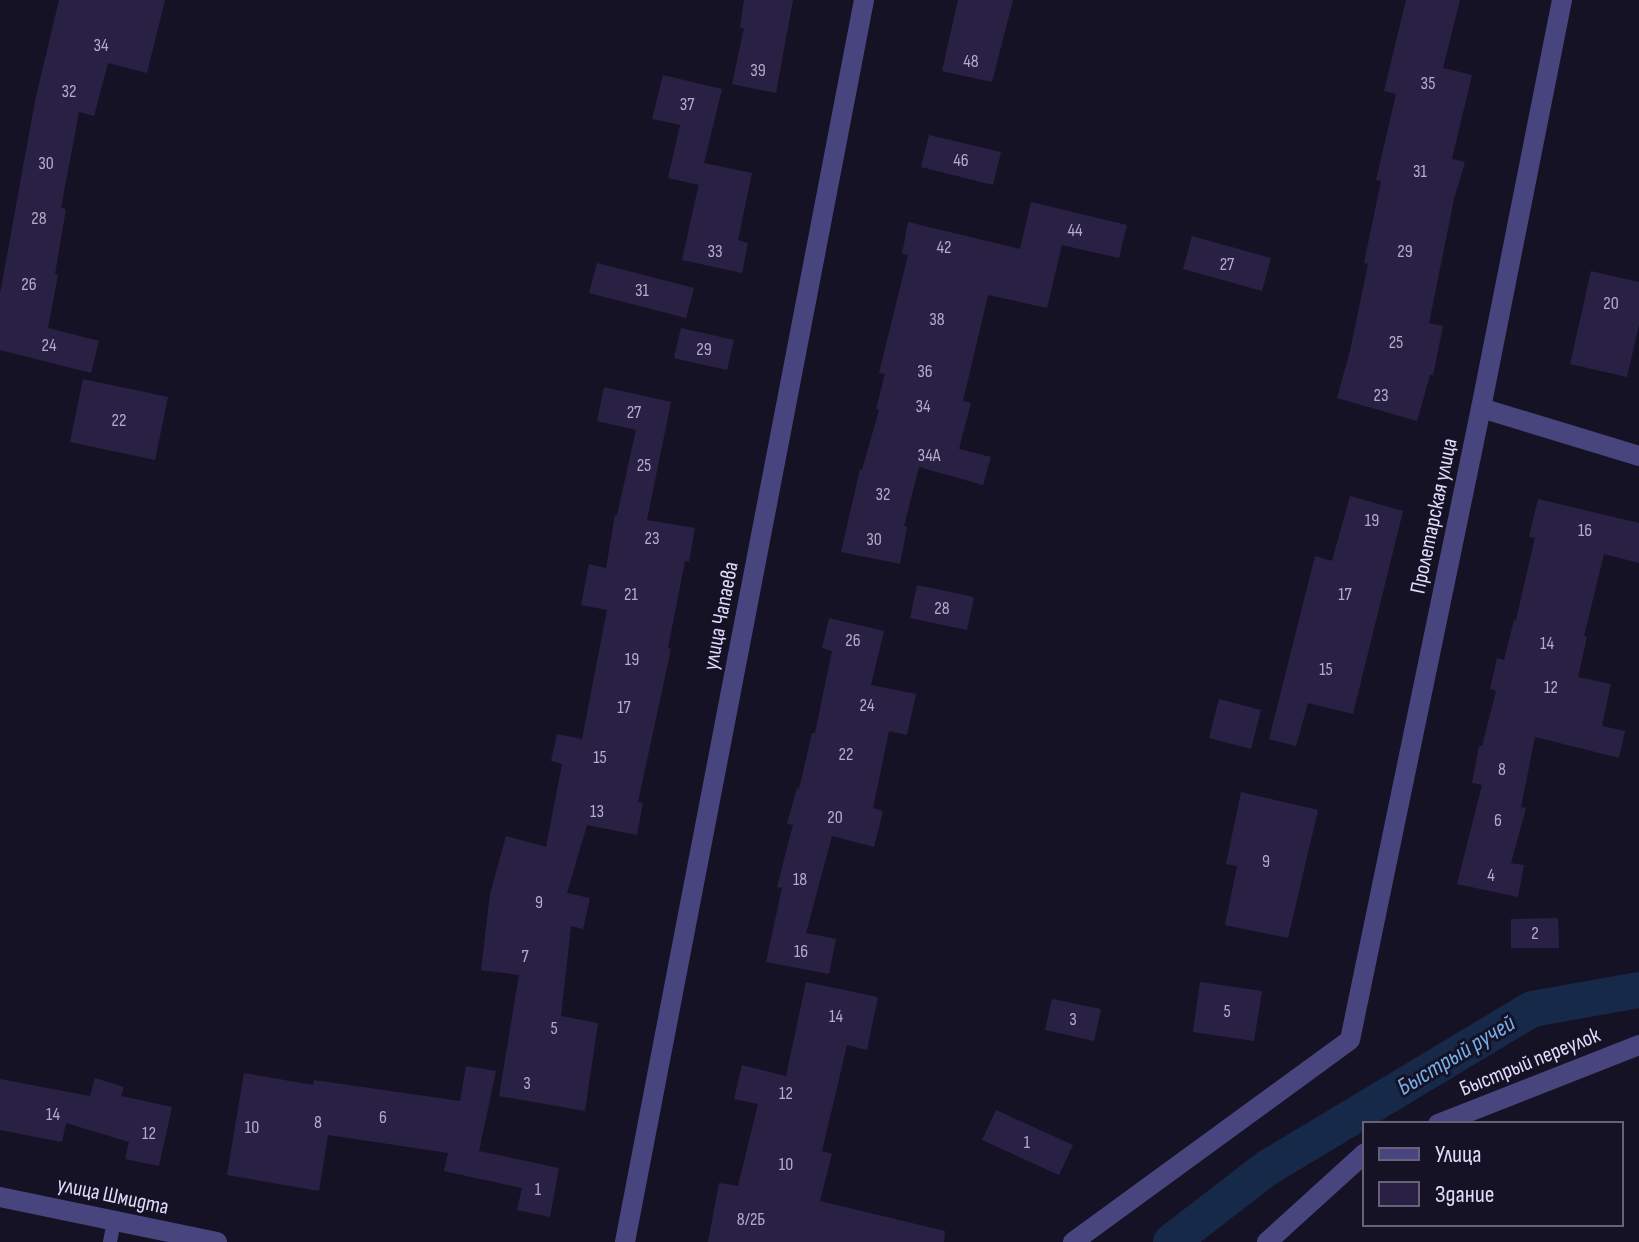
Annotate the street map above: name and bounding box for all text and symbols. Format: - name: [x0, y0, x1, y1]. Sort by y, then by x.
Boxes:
- house number: 34: [93, 35, 109, 56]
- house number: 48: [963, 51, 979, 72]
- house number: 39: [750, 60, 766, 81]
- house number: 35: [1421, 73, 1435, 94]
- house number: 32: [62, 81, 76, 102]
- house number: 37: [680, 94, 695, 115]
- house number: 46: [953, 150, 969, 171]
- house number: 30: [38, 153, 54, 174]
- house number: 31: [1413, 161, 1428, 182]
- house number: 28: [31, 208, 47, 229]
- house number: 44: [1067, 220, 1083, 241]
- house number: 42: [936, 237, 952, 258]
- house number: 33: [707, 241, 723, 262]
- house number: 29: [1397, 241, 1413, 262]
- house number: 27: [1220, 254, 1235, 275]
- house number: 26: [21, 274, 37, 295]
- house number: 31: [635, 280, 650, 301]
- house number: 20: [1603, 293, 1619, 314]
- house number: 38: [929, 309, 945, 330]
- house number: 25: [1389, 332, 1403, 353]
- house number: 24: [42, 335, 57, 356]
- house number: 29: [696, 339, 712, 360]
- house number: 36: [917, 361, 933, 382]
- house number: 23: [1374, 385, 1389, 406]
- house number: 34: [915, 396, 931, 417]
- house number: 27: [627, 402, 642, 423]
- house number: 22: [112, 410, 126, 431]
- street label: Пролетарская улица: [1404, 436, 1464, 596]
- house number: 34А: [918, 445, 941, 466]
- house number: 25: [637, 455, 651, 476]
- house number: 32: [876, 484, 890, 505]
- house number: 19: [1365, 510, 1379, 531]
- house number: 16: [1578, 520, 1592, 541]
- house number: 23: [645, 528, 660, 549]
- house number: 30: [866, 529, 882, 550]
- street label: улица Чапаева: [697, 559, 745, 673]
- house number: 21: [624, 584, 639, 605]
- house number: 17: [1338, 584, 1353, 605]
- house number: 28: [934, 598, 950, 619]
- house number: 26: [845, 630, 861, 651]
- house number: 14: [1540, 633, 1554, 654]
- house number: 19: [625, 649, 639, 670]
- house number: 15: [1319, 659, 1333, 680]
- house number: 12: [1544, 677, 1558, 698]
- house number: 24: [860, 695, 875, 716]
- house number: 17: [617, 697, 632, 718]
- house number: 22: [839, 744, 853, 765]
- house number: 15: [593, 747, 607, 768]
- house number: 8: [1498, 759, 1506, 780]
- house number: 13: [590, 801, 604, 822]
- house number: 20: [827, 807, 843, 828]
- house number: 6: [1494, 810, 1502, 831]
- house number: 9: [1262, 851, 1270, 872]
- house number: 4: [1487, 865, 1495, 886]
- house number: 18: [793, 869, 807, 890]
- house number: 9: [535, 892, 543, 913]
- house number: 2: [1531, 923, 1539, 944]
- house number: 16: [794, 941, 808, 962]
- house number: 7: [521, 946, 529, 967]
- house number: 5: [1223, 1001, 1231, 1022]
- house number: 14: [829, 1006, 843, 1027]
- water label: Быстрый ручей: [1392, 1008, 1520, 1102]
- house number: 3: [1069, 1009, 1077, 1030]
- house number: 5: [550, 1018, 558, 1039]
- street label: Быстрый переулок: [1456, 1021, 1605, 1102]
- house number: 3: [523, 1073, 531, 1094]
- house number: 12: [779, 1083, 793, 1104]
- house number: 14: [46, 1104, 60, 1125]
- house number: 6: [379, 1107, 387, 1128]
- house number: 8: [314, 1112, 322, 1133]
- house number: 10: [245, 1117, 259, 1138]
- legend: [1363, 1122, 1623, 1226]
- house number: 12: [142, 1123, 156, 1144]
- house number: 1: [1024, 1132, 1031, 1153]
- text: Улица: [1435, 1140, 1481, 1169]
- house number: 10: [779, 1154, 793, 1175]
- street label: улица Шмидта: [55, 1171, 171, 1221]
- house number: 1: [535, 1179, 542, 1200]
- text: Здание: [1435, 1180, 1494, 1209]
- house number: 8/2Б: [737, 1209, 765, 1230]

